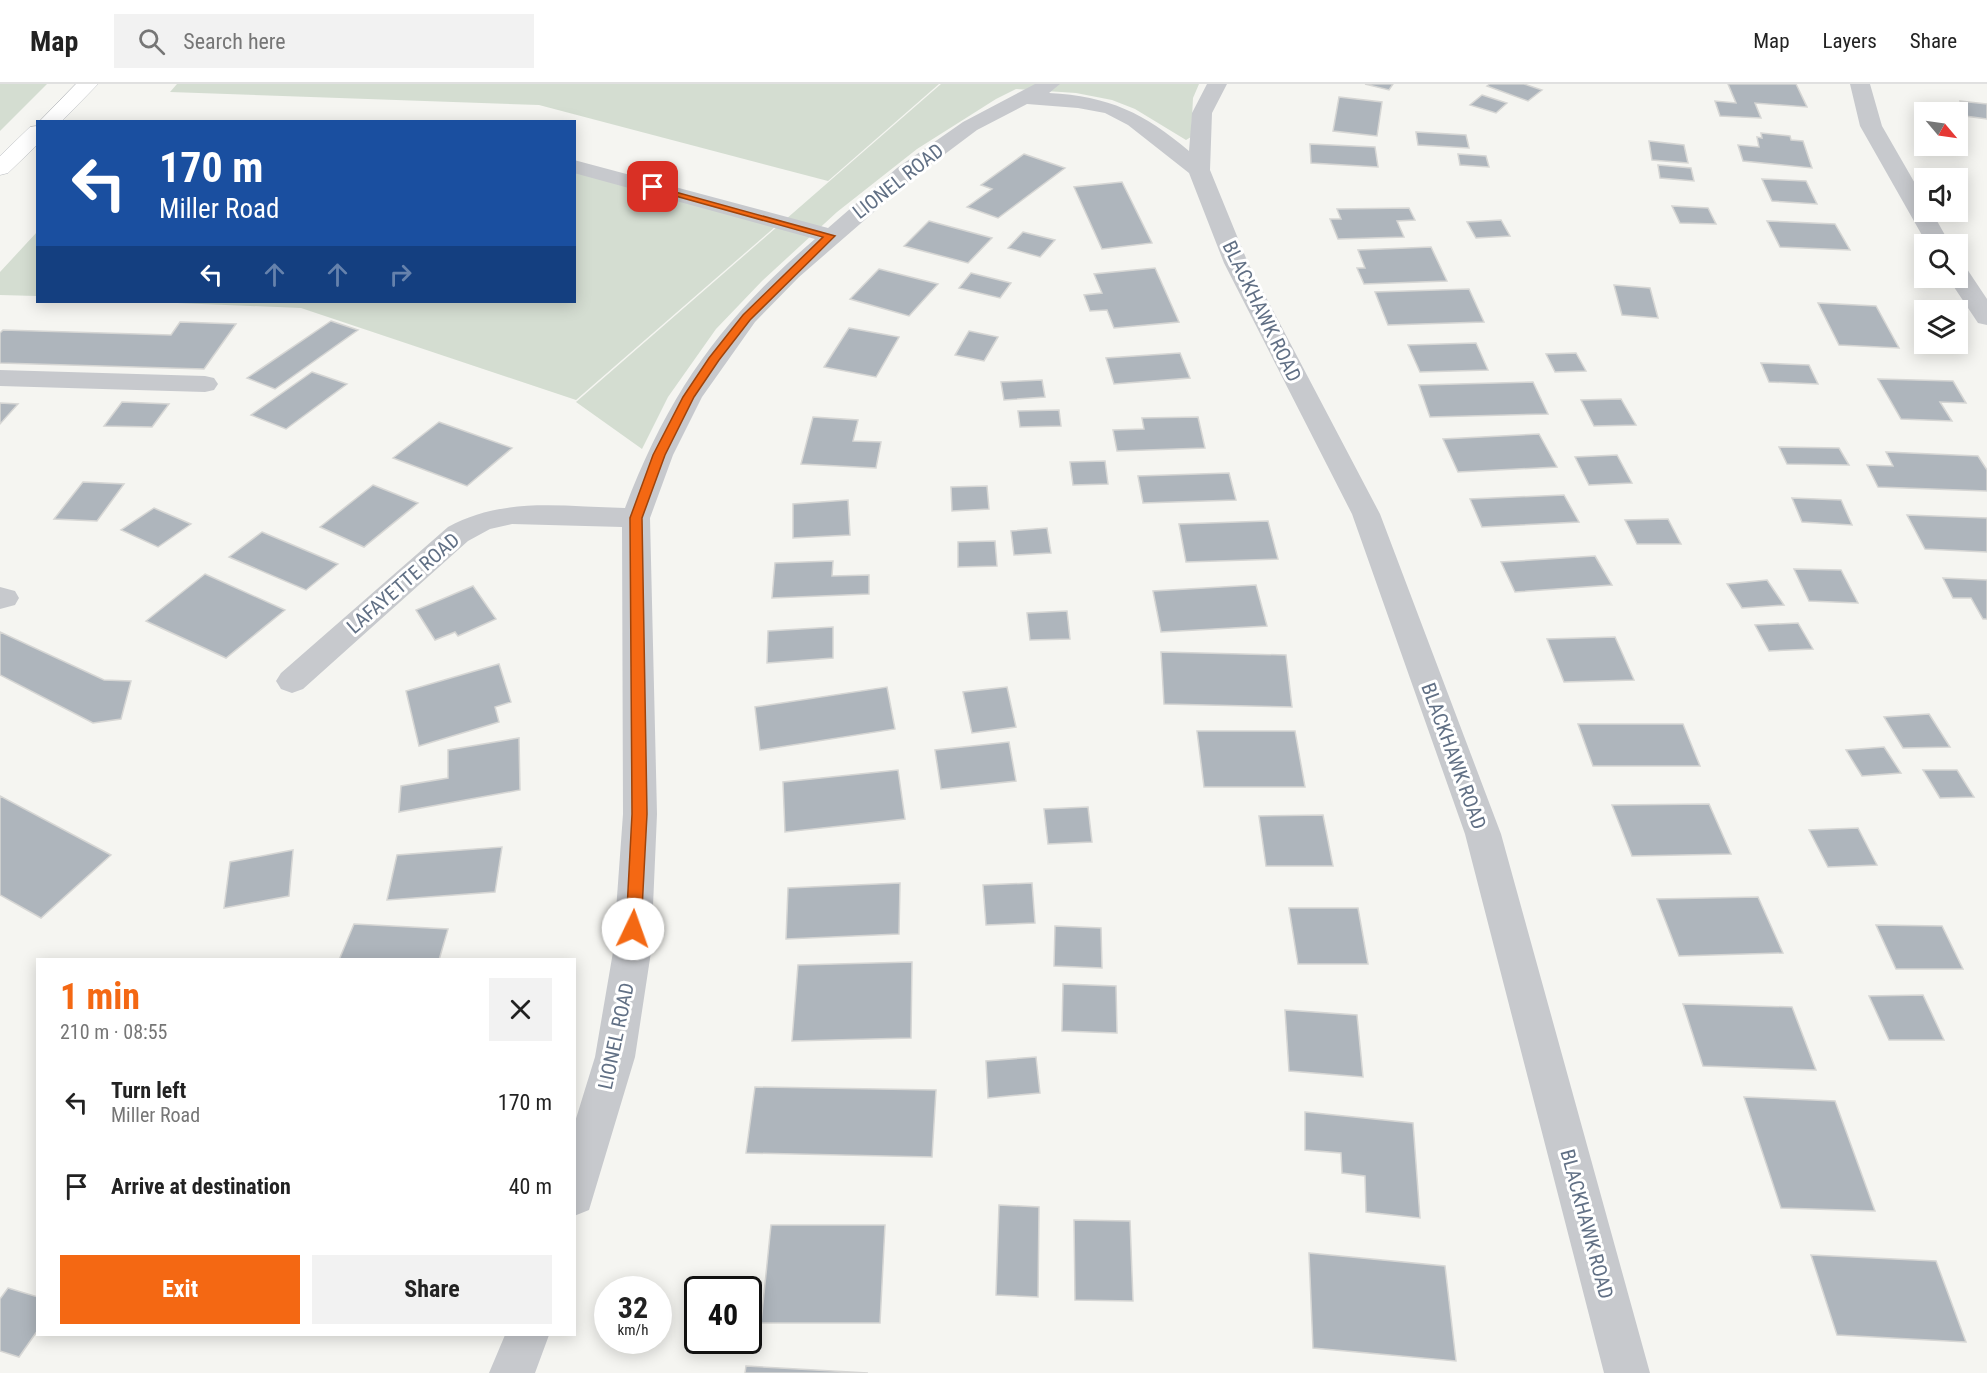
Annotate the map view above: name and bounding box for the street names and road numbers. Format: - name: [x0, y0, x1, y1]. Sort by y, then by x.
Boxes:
- street label: LIONEL ROAD: [848, 138, 948, 224]
- street label: BLACKHAWK ROAD: [1217, 237, 1307, 385]
- street label: LAFAYETTE ROAD: [342, 528, 464, 638]
- street label: BLACKHAWK ROAD: [1416, 680, 1492, 832]
- street label: LIONEL ROAD: [593, 981, 639, 1091]
- street label: BLACKHAWK ROAD: [1556, 1147, 1618, 1301]

